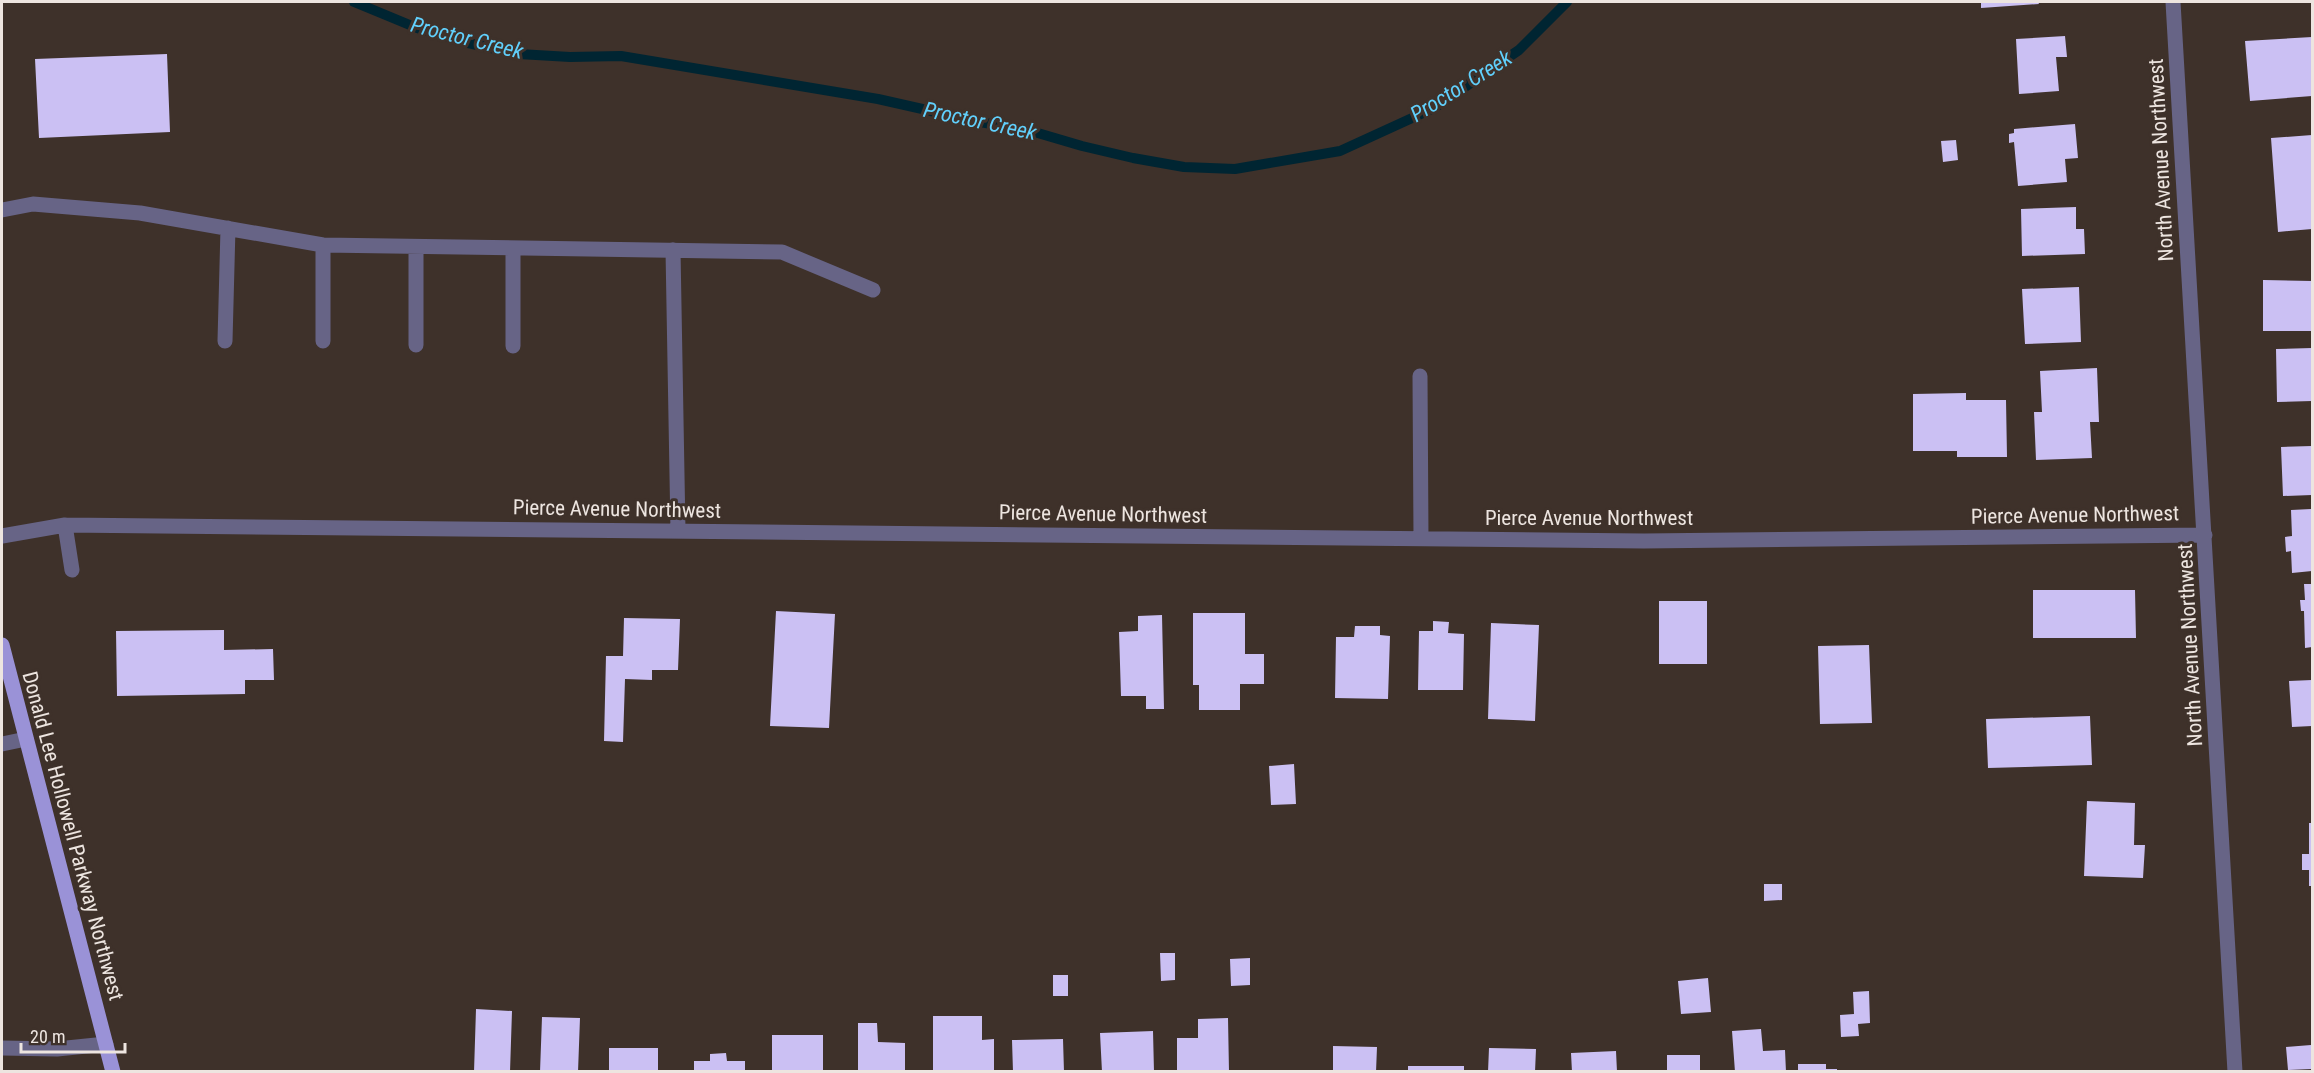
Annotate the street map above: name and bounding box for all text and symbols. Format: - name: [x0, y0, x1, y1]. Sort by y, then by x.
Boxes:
- water label: Proctor Creek: [408, 12, 526, 64]
- water label: Proctor Creek: [1406, 45, 1517, 127]
- street label: North Avenue Northwest: [2144, 58, 2178, 262]
- water label: Proctor Creek: [921, 97, 1039, 145]
- street label: Pierce Avenue Northwest: [513, 495, 721, 523]
- street label: Pierce Avenue Northwest: [999, 500, 1207, 528]
- street label: Pierce Avenue Northwest: [1971, 501, 2179, 529]
- street label: Pierce Avenue Northwest: [1485, 506, 1693, 530]
- street label: North Avenue Northwest: [2173, 543, 2207, 747]
- street label: Donald Lee Hollowell Parkway Northwest: [17, 669, 129, 1003]
- scale bar: [21, 1016, 124, 1054]
- text: 20 m: [30, 1026, 65, 1047]

